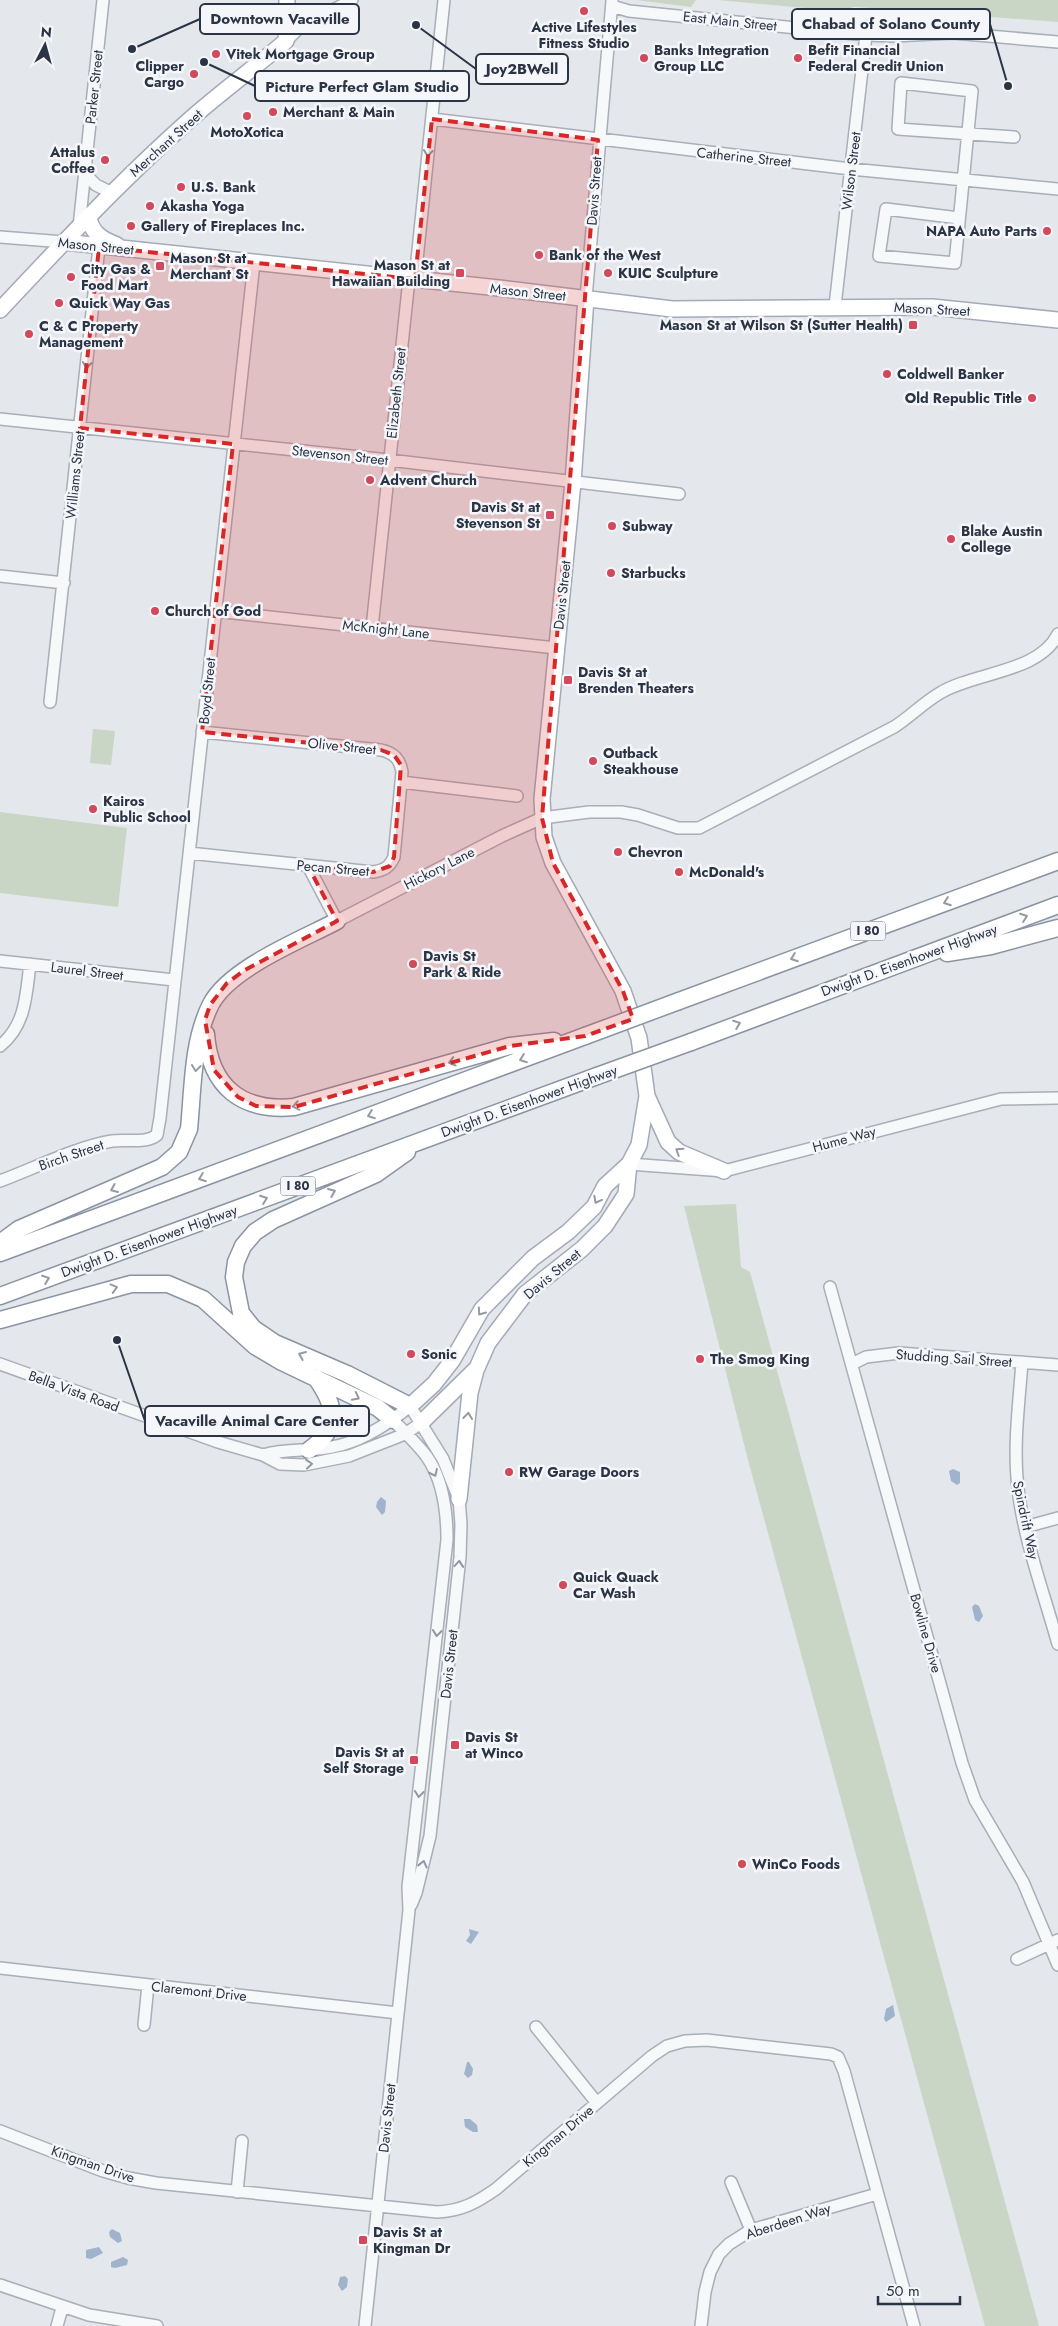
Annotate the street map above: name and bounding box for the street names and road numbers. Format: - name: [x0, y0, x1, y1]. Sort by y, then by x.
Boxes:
- street label: East Main Street: [682, 6, 779, 36]
- street label: Parker Street: [80, 48, 108, 125]
- street label: Merchant Street: [125, 104, 207, 181]
- street label: Wilson Street: [836, 130, 866, 211]
- street label: Catherine Street: [696, 142, 793, 172]
- street label: Davis Street: [582, 155, 606, 226]
- street label: Mason Street: [57, 232, 136, 260]
- street label: Mason Street: [489, 278, 568, 306]
- street label: Mason Street: [893, 297, 971, 321]
- street label: Elizabeth Street: [381, 346, 411, 439]
- street label: Williams Street: [60, 429, 90, 520]
- street label: Stevenson Street: [291, 440, 390, 470]
- street label: Davis Street: [548, 559, 576, 630]
- street label: McKnight Lane: [341, 614, 431, 644]
- street label: Boyd Street: [194, 656, 221, 725]
- street label: Olive Street: [307, 732, 378, 760]
- street label: Hickory Lane: [400, 842, 478, 894]
- street label: Pecan Street: [296, 855, 371, 881]
- street label: Dwight D. Eisenhower Highway: [818, 918, 1001, 1001]
- road number: I 80: [850, 921, 886, 940]
- street label: Laurel Street: [50, 957, 125, 985]
- street label: Dwight D. Eisenhower Highway: [438, 1059, 621, 1142]
- street label: Hume Way: [810, 1121, 879, 1157]
- street label: Birch Street: [36, 1134, 107, 1175]
- road number: I 80: [280, 1176, 316, 1196]
- street label: Dwight D. Eisenhower Highway: [58, 1199, 241, 1282]
- street label: Davis Street: [519, 1244, 585, 1304]
- street label: Studding Sail Street: [895, 1344, 1013, 1372]
- street label: Bella Vista Road: [26, 1365, 122, 1417]
- street label: Spindrift Way: [1008, 1479, 1044, 1562]
- street label: Bowline Drive: [905, 1591, 947, 1675]
- street label: Davis Street: [435, 1628, 463, 1699]
- street label: Claremont Drive: [150, 1976, 248, 2006]
- street label: Davis Street: [373, 2082, 401, 2153]
- street label: Kingman Drive: [518, 2100, 598, 2172]
- street label: Kingman Drive: [49, 2140, 137, 2188]
- street label: Aberdeen Way: [743, 2198, 834, 2244]

